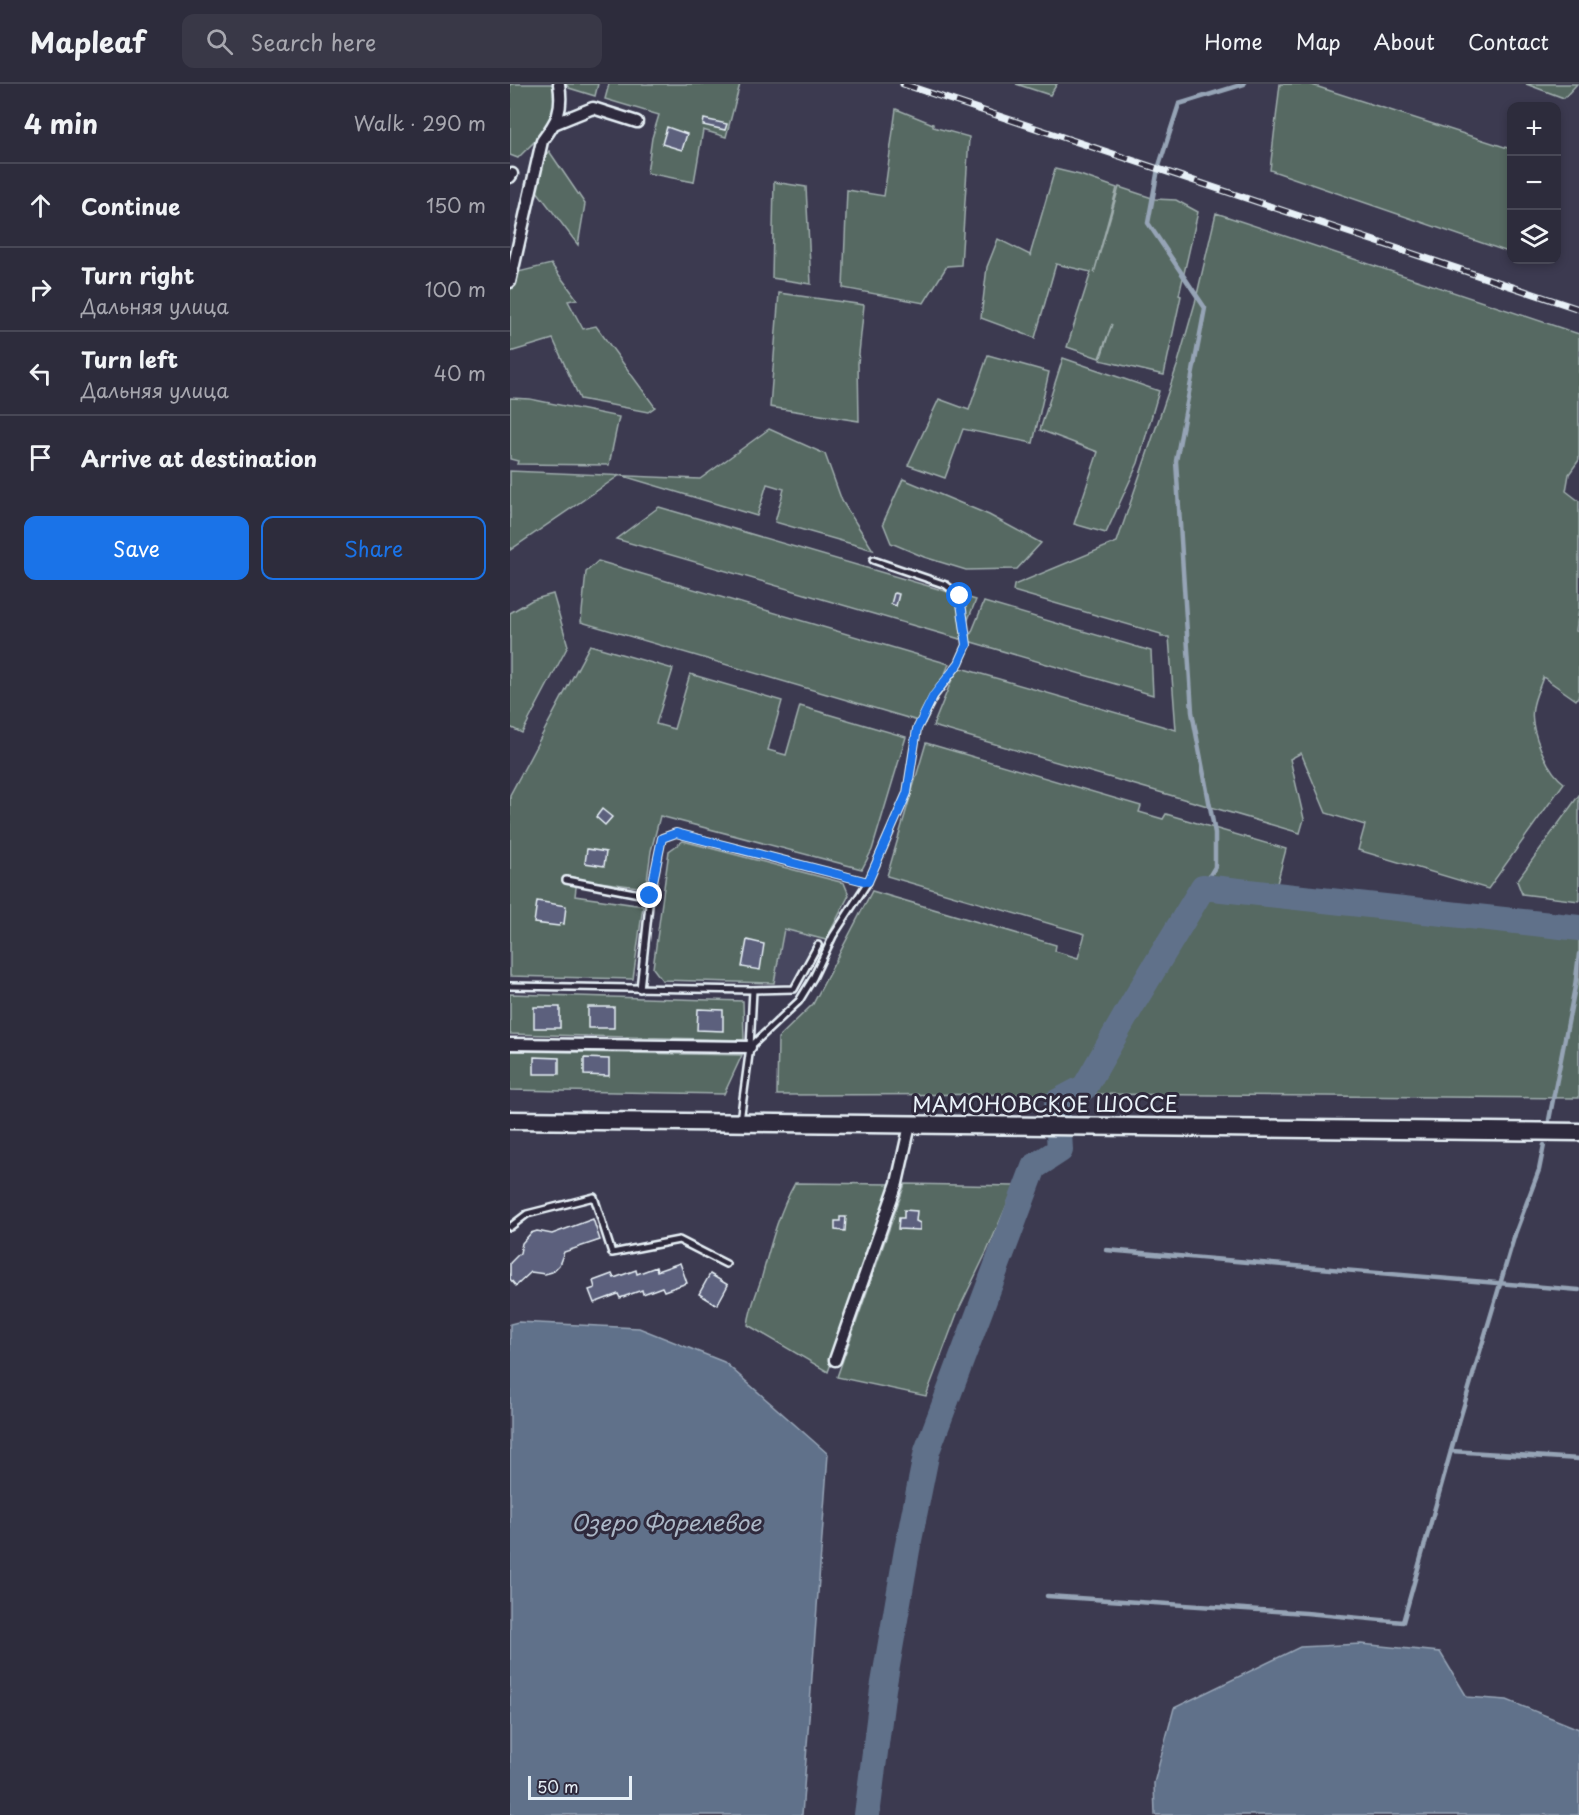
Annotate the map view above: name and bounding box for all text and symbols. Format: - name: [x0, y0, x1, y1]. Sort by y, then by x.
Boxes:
- search box: [182, 14, 602, 68]
- text: Mapleaf: [30, 20, 146, 63]
- icon: search: [203, 25, 236, 58]
- text: Search here: [251, 25, 376, 58]
- text: Home: [1204, 25, 1263, 57]
- text: Map: [1296, 25, 1341, 57]
- text: About: [1374, 25, 1435, 57]
- text: Contact: [1468, 25, 1549, 57]
- map controls: [1507, 102, 1561, 264]
- button: +: [1507, 102, 1561, 156]
- text: 4 min: [24, 104, 98, 143]
- text: Walk · 290 m: [354, 108, 486, 138]
- button: −: [1507, 156, 1561, 210]
- icon: ahead: [24, 189, 57, 222]
- text: Continue: [81, 189, 180, 222]
- text: 150 m: [426, 190, 486, 220]
- button: layers: [1507, 210, 1561, 264]
- text: Turn right: [81, 258, 194, 291]
- icon: right: [24, 273, 57, 306]
- text: 100 m: [425, 274, 486, 304]
- text: Дальняя улица: [81, 291, 229, 321]
- text: Turn left: [81, 342, 178, 375]
- icon: left: [24, 357, 57, 390]
- text: 40 m: [434, 358, 486, 388]
- text: Дальняя улица: [81, 375, 229, 405]
- icon: arrive: [24, 441, 57, 474]
- text: Arrive at destination: [81, 441, 317, 474]
- button: Save: [24, 516, 249, 580]
- button: Share: [261, 516, 486, 580]
- route start: [946, 582, 972, 608]
- route end: [636, 882, 662, 908]
- street label: МАМОНОВСКОЕ ШОССЕ: [912, 1087, 1178, 1119]
- water label: Озеро Форелевое: [571, 1505, 762, 1538]
- scale bar: [528, 1773, 632, 1800]
- text: 50 m: [537, 1774, 578, 1798]

